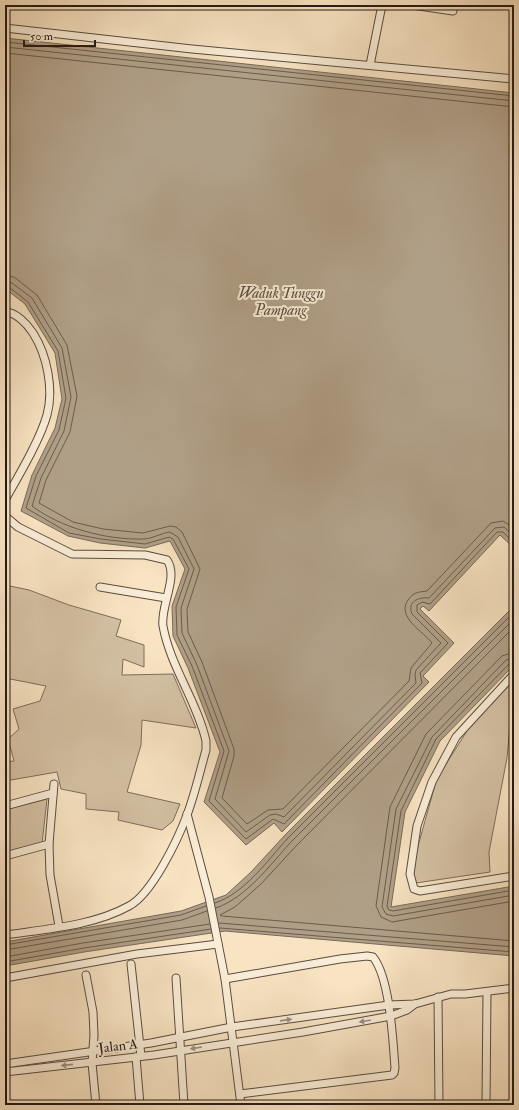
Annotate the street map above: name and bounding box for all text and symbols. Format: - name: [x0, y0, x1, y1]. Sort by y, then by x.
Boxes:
- scale bar: [24, 22, 95, 48]
- text: 50 m: [30, 29, 54, 44]
- water label: Waduk Tunggu Pampang: [238, 284, 324, 320]
- one-way arrow: [280, 1017, 292, 1023]
- one-way arrow: [359, 1018, 372, 1024]
- street label: Jalan A: [96, 1035, 139, 1057]
- one-way arrow: [190, 1045, 202, 1051]
- one-way arrow: [61, 1062, 73, 1068]

